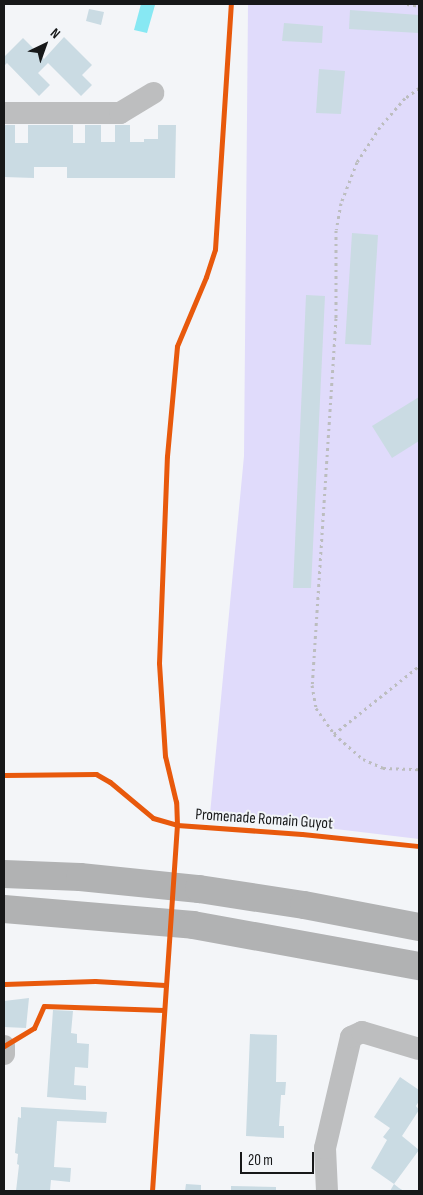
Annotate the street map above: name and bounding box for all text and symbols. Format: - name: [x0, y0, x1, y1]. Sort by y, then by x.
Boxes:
- north arrow: [20, 20, 70, 70]
- text: N: [47, 25, 64, 42]
- street label: Promenade Romain Guyot: [194, 806, 334, 834]
- scale bar: [243, 1142, 317, 1174]
- text: 20 m: [248, 1151, 273, 1170]

